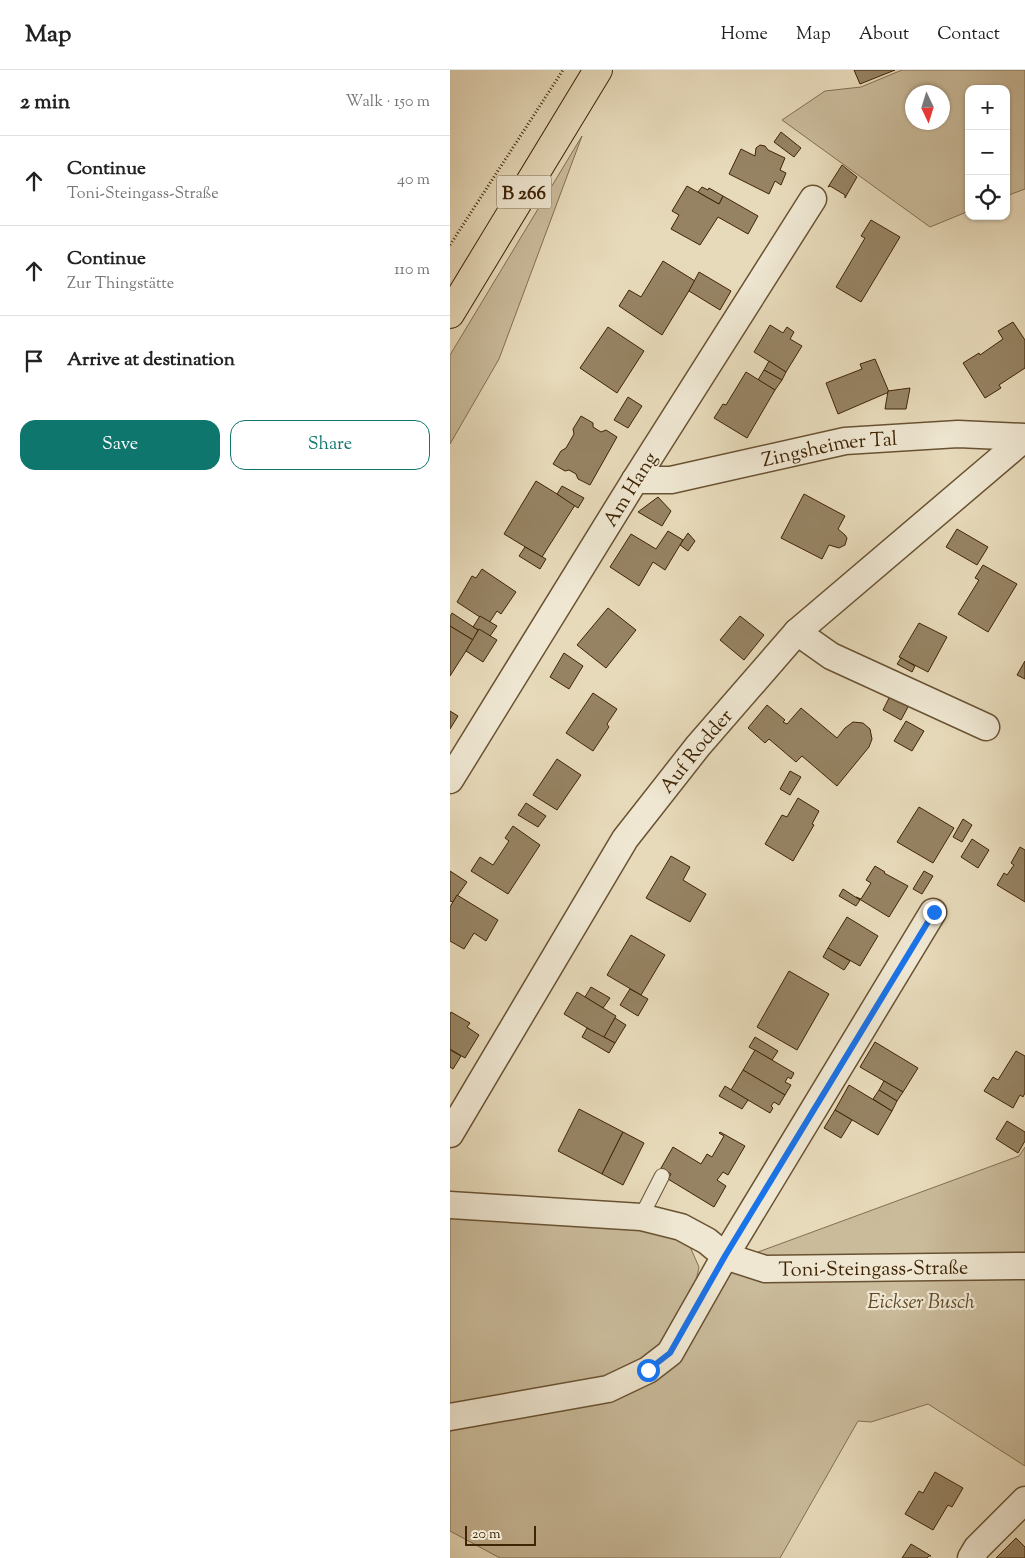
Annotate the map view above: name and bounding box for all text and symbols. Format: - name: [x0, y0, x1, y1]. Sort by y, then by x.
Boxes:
- text: Map: [25, 18, 71, 52]
- text: Home: [721, 22, 768, 48]
- text: Map: [796, 22, 831, 48]
- text: About: [859, 22, 909, 48]
- text: Contact: [937, 22, 1000, 48]
- north arrow: [905, 85, 950, 130]
- map controls: [965, 85, 1010, 220]
- button: +: [965, 85, 1010, 130]
- text: 2 min: [20, 88, 70, 118]
- text: Walk · 150 m: [346, 91, 430, 114]
- button: −: [965, 130, 1010, 175]
- text: Continue: [67, 156, 146, 183]
- icon: ahead: [20, 167, 48, 195]
- text: 40 m: [397, 169, 430, 192]
- road number: B 266: [496, 175, 552, 208]
- button: locate: [965, 175, 1010, 220]
- text: Toni-Steingass-Straße: [67, 183, 219, 206]
- text: Continue: [67, 246, 146, 273]
- icon: ahead: [20, 257, 48, 285]
- text: 110 m: [394, 259, 430, 282]
- text: Zur Thingstätte: [67, 273, 174, 296]
- icon: arrive: [20, 347, 48, 375]
- text: Arrive at destination: [67, 347, 235, 374]
- button: Save: [20, 420, 220, 470]
- button: Share: [230, 420, 430, 470]
- street label: Zingsheimer Tal: [759, 426, 899, 476]
- street label: Am Hang: [597, 447, 666, 533]
- street label: Auf Rodder: [654, 703, 741, 801]
- route end: [923, 901, 946, 924]
- street label: Toni-Steingass-Straße: [778, 1255, 968, 1286]
- park label: Eickser Busch: [867, 1289, 975, 1318]
- route start: [637, 1359, 660, 1382]
- scale bar: [465, 1523, 536, 1546]
- text: 20 m: [472, 1525, 501, 1545]

